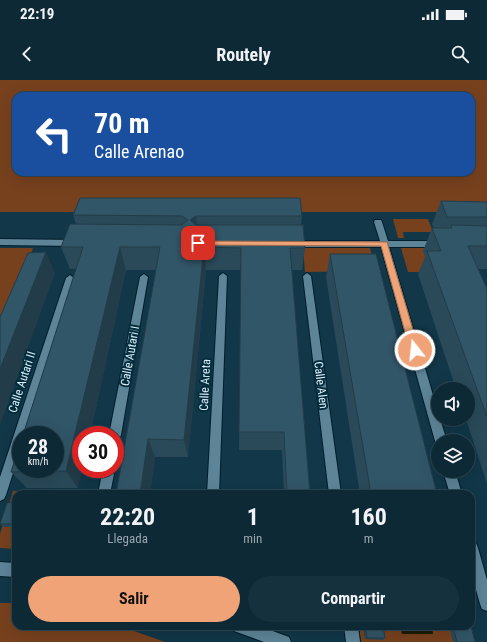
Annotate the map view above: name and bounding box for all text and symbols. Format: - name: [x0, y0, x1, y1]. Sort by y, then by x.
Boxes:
- text: 22:19: [20, 5, 54, 23]
- icon: back: [16, 43, 38, 65]
- icon: search: [449, 43, 471, 65]
- text: Routely: [216, 44, 271, 65]
- text: 70 m: [94, 107, 150, 140]
- icon: left: [28, 108, 80, 160]
- text: Calle Arenao: [94, 141, 184, 162]
- pin: [181, 226, 215, 260]
- icon: arrive: [187, 232, 209, 254]
- street label: Calle Autari I: [118, 325, 142, 387]
- position arrow: [394, 329, 436, 371]
- street label: Calle Autari II: [6, 350, 38, 414]
- street label: Calle Areta: [197, 359, 213, 411]
- street label: Calle Alen: [311, 361, 331, 410]
- map controls: [431, 382, 475, 478]
- button: sound: [431, 382, 475, 426]
- speed limit sign: 30: [72, 426, 124, 478]
- button: layers: [431, 434, 475, 478]
- text: 28: [28, 435, 48, 459]
- text: km/h: [28, 456, 48, 467]
- text: 22:20: [100, 503, 155, 531]
- text: 1: [247, 503, 259, 531]
- text: 160: [350, 503, 387, 531]
- text: Llegada: [107, 531, 148, 546]
- text: min: [243, 531, 262, 546]
- text: m: [364, 531, 374, 546]
- button: Salir: [28, 576, 240, 622]
- button: Compartir: [248, 576, 459, 622]

